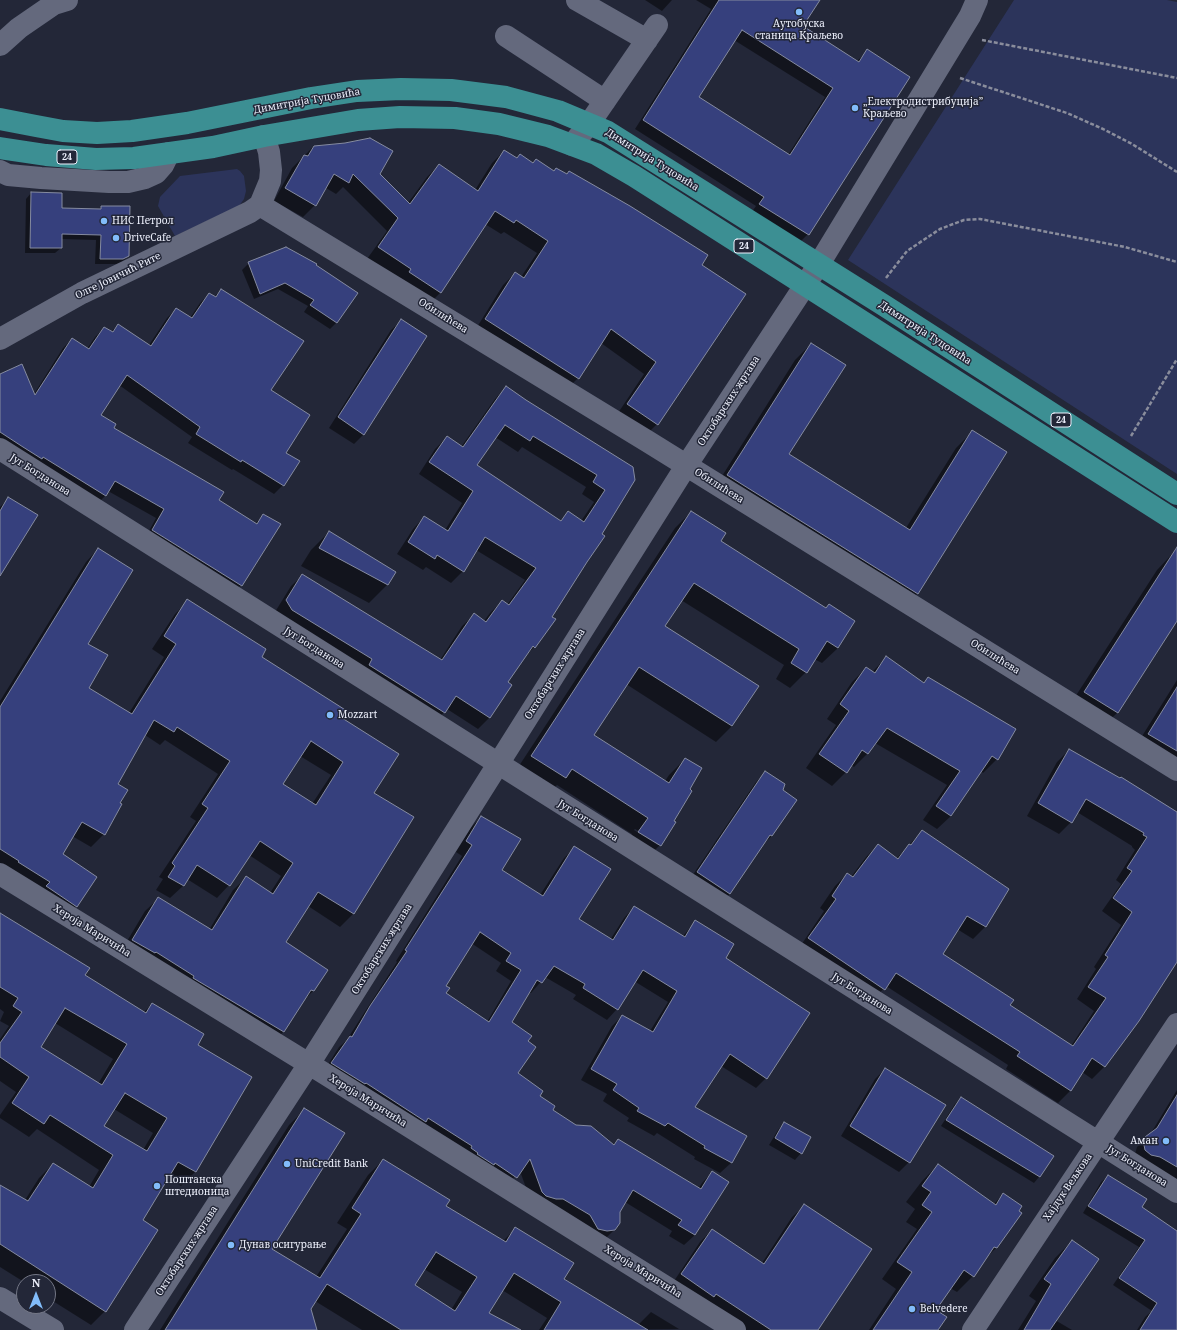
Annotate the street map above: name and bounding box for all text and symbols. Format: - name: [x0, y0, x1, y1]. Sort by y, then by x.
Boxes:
- marker: Аутобуска станица Краљево: [794, 7, 804, 17]
- place label: Аутобуска станица Краљево: [755, 18, 843, 42]
- street label: Димитрија Туцовића: [253, 86, 361, 116]
- place label: „Електродистрибуција” Краљево: [863, 96, 983, 120]
- marker: „Електродистрибуција” Краљево: [850, 103, 860, 113]
- street label: Димитрија Туцовића: [603, 126, 701, 194]
- road number: 24: [57, 150, 77, 164]
- place label: НИС Петрол: [112, 215, 174, 227]
- marker: НИС Петрол: [99, 216, 109, 226]
- place label: DriveCafe: [124, 232, 171, 244]
- marker: DriveCafe: [111, 233, 121, 243]
- road number: 24: [734, 239, 754, 253]
- street label: Олге Јовичић Рите: [73, 250, 163, 302]
- street label: Обилићева: [416, 296, 470, 336]
- street label: Димитрија Туцовића: [876, 299, 974, 367]
- street label: Октобарских жртава: [695, 354, 763, 448]
- road number: 24: [1051, 413, 1071, 427]
- street label: Југ Богданова: [8, 452, 72, 498]
- street label: Обилићева: [692, 466, 746, 506]
- street label: Југ Богданова: [282, 625, 346, 671]
- street label: Октобарских жртава: [522, 626, 588, 722]
- street label: Обилићева: [968, 637, 1022, 677]
- place label: Mozzart: [338, 709, 377, 721]
- marker: Mozzart: [325, 710, 335, 720]
- street label: Југ Богданова: [556, 798, 620, 844]
- street label: Октобарских жртава: [349, 901, 415, 997]
- street label: Хероја Маричића: [51, 902, 133, 960]
- street label: Југ Богданова: [830, 971, 894, 1017]
- street label: Хероја Маричића: [327, 1072, 409, 1130]
- place label: Аман: [1130, 1135, 1158, 1147]
- marker: Аман: [1161, 1136, 1171, 1146]
- street label: Југ Богданова: [1105, 1143, 1169, 1189]
- street label: Хајдук Вељкова: [1041, 1151, 1095, 1223]
- place label: UniCredit Bank: [295, 1158, 368, 1170]
- marker: UniCredit Bank: [282, 1159, 292, 1169]
- place label: Поштанска штедионица: [165, 1174, 230, 1198]
- marker: Поштанска штедионица: [152, 1181, 162, 1191]
- street label: Октобарских жртава: [153, 1204, 221, 1298]
- place label: Дунав осигурање: [239, 1239, 326, 1251]
- marker: Дунав осигурање: [226, 1240, 236, 1250]
- street label: Хероја Маричића: [602, 1243, 684, 1301]
- north arrow: [16, 1274, 56, 1314]
- text: N: [32, 1275, 40, 1290]
- place label: Belvedere: [920, 1303, 968, 1315]
- marker: Belvedere: [907, 1304, 917, 1314]

